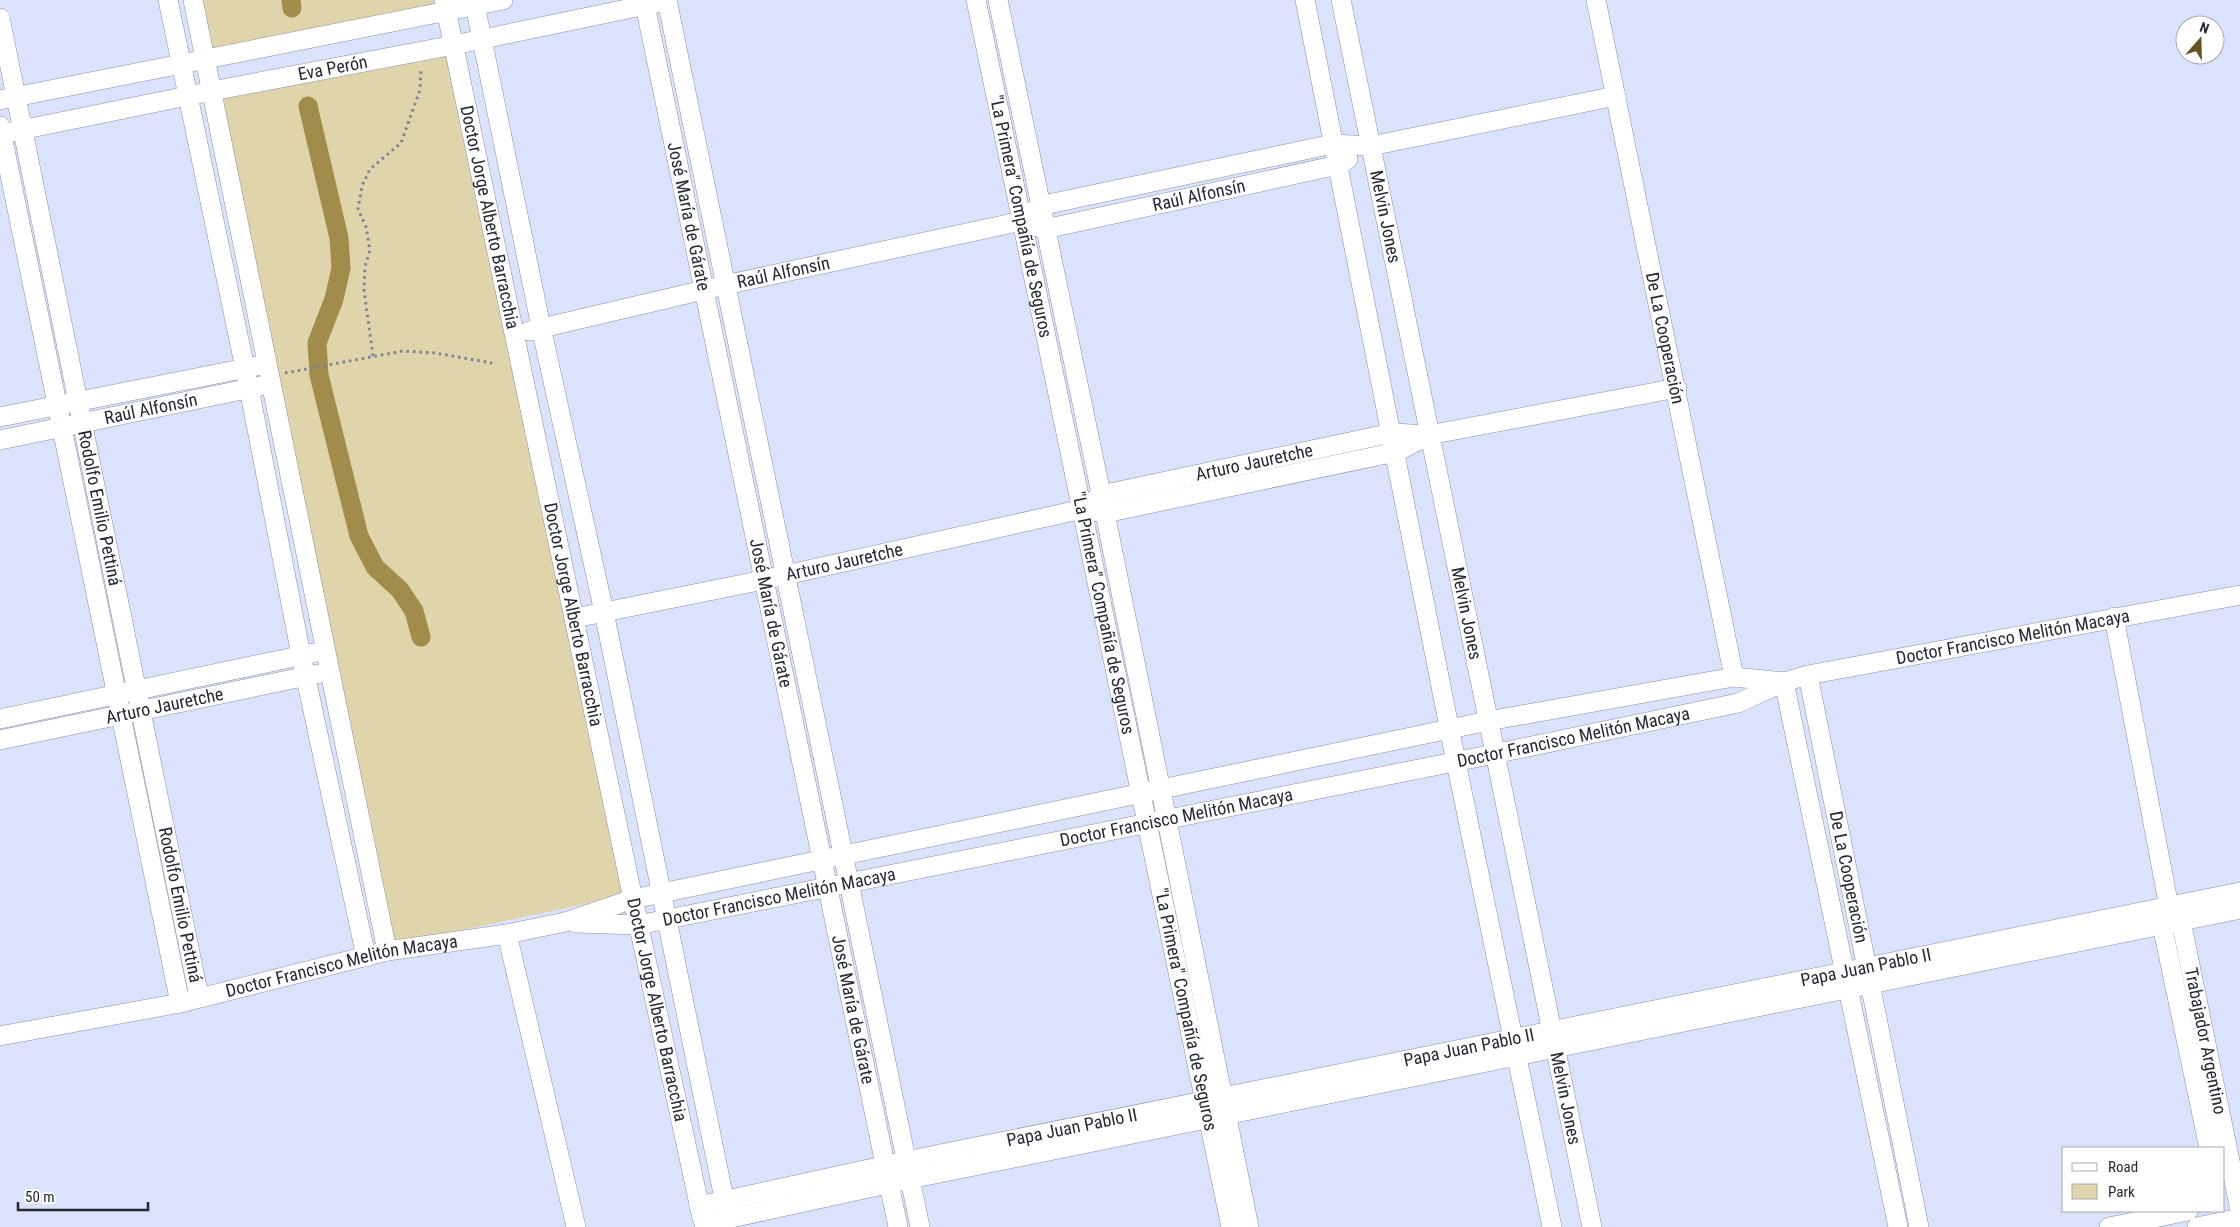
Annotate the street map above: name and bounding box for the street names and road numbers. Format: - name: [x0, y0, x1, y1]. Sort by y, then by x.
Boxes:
- street label: Eva Perón: [296, 51, 369, 84]
- street label: "La Primera" Compañía de Seguros: [986, 93, 1057, 339]
- street label: Doctor Jorge Alberto Barracchia: [456, 103, 524, 331]
- street label: José María de Gárate: [664, 140, 715, 293]
- street label: Melvin Jones: [1366, 168, 1405, 265]
- street label: Raúl Alfonsín: [1150, 175, 1247, 215]
- street label: Raúl Alfonsín: [735, 252, 832, 292]
- street label: De La Cooperación: [1642, 270, 1689, 406]
- street label: Raúl Alfonsín: [102, 388, 199, 428]
- street label: Rodolfo Emilio Pettiná: [74, 428, 126, 587]
- street label: Arturo Jauretche: [1193, 439, 1315, 485]
- street label: "La Primera" Compañía de Seguros: [1068, 490, 1139, 736]
- street label: Doctor Jorge Alberto Barracchia: [540, 501, 607, 728]
- street label: José María de Gárate: [746, 537, 797, 689]
- street label: Arturo Jauretche: [784, 538, 905, 585]
- street label: Melvin Jones: [1447, 565, 1487, 661]
- street label: Doctor Francisco Melitón Macaya: [1894, 605, 2131, 669]
- street label: Arturo Jauretche: [104, 683, 225, 728]
- street label: Doctor Francisco Melitón Macaya: [1455, 702, 1691, 771]
- street label: Doctor Francisco Melitón Macaya: [1058, 783, 1295, 850]
- street label: De La Cooperación: [1826, 809, 1873, 945]
- street label: Rodolfo Emilio Pettiná: [155, 825, 207, 984]
- street label: Doctor Francisco Melitón Macaya: [661, 863, 897, 930]
- street label: "La Primera" Compañía de Seguros: [1151, 886, 1222, 1133]
- street label: Doctor Jorge Alberto Barracchia: [623, 896, 692, 1123]
- street label: Doctor Francisco Melitón Macaya: [223, 930, 459, 1001]
- street label: José María de Gárate: [828, 933, 879, 1086]
- street label: Papa Juan Pablo II: [1799, 944, 1933, 990]
- street label: Trabajador Argentino: [2181, 966, 2231, 1116]
- street label: Papa Juan Pablo II: [1402, 1024, 1536, 1070]
- street label: Melvin Jones: [1546, 1050, 1586, 1146]
- street label: Papa Juan Pablo II: [1005, 1104, 1139, 1150]

